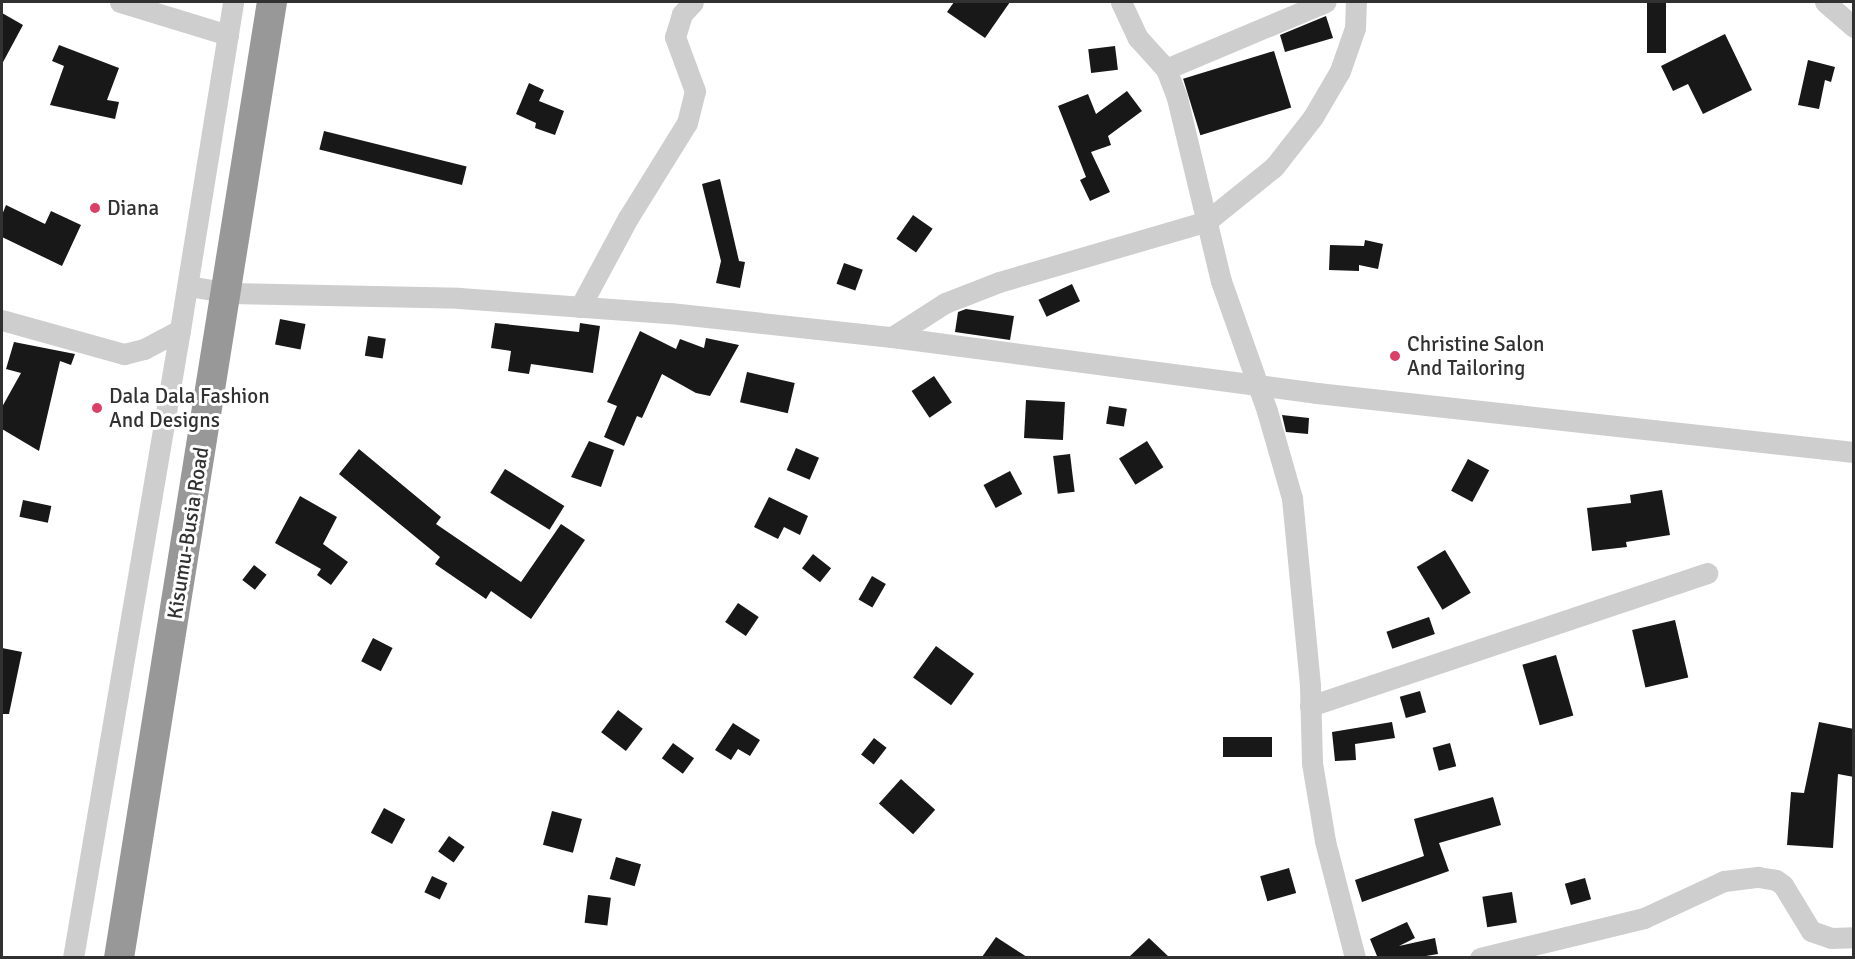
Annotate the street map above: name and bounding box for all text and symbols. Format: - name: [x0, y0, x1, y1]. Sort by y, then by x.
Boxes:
- place label: Diana: [107, 195, 159, 221]
- marker: Diana: [88, 201, 102, 215]
- place label: Christine Salon And Tailoring: [1407, 331, 1545, 381]
- marker: Christine Salon And Tailoring: [1388, 349, 1402, 363]
- place label: Dala Dala Fashion And Designs: [109, 383, 270, 433]
- marker: Dala Dala Fashion And Designs: [90, 401, 104, 415]
- street label: Kisumu-Busia Road: [162, 445, 214, 621]

